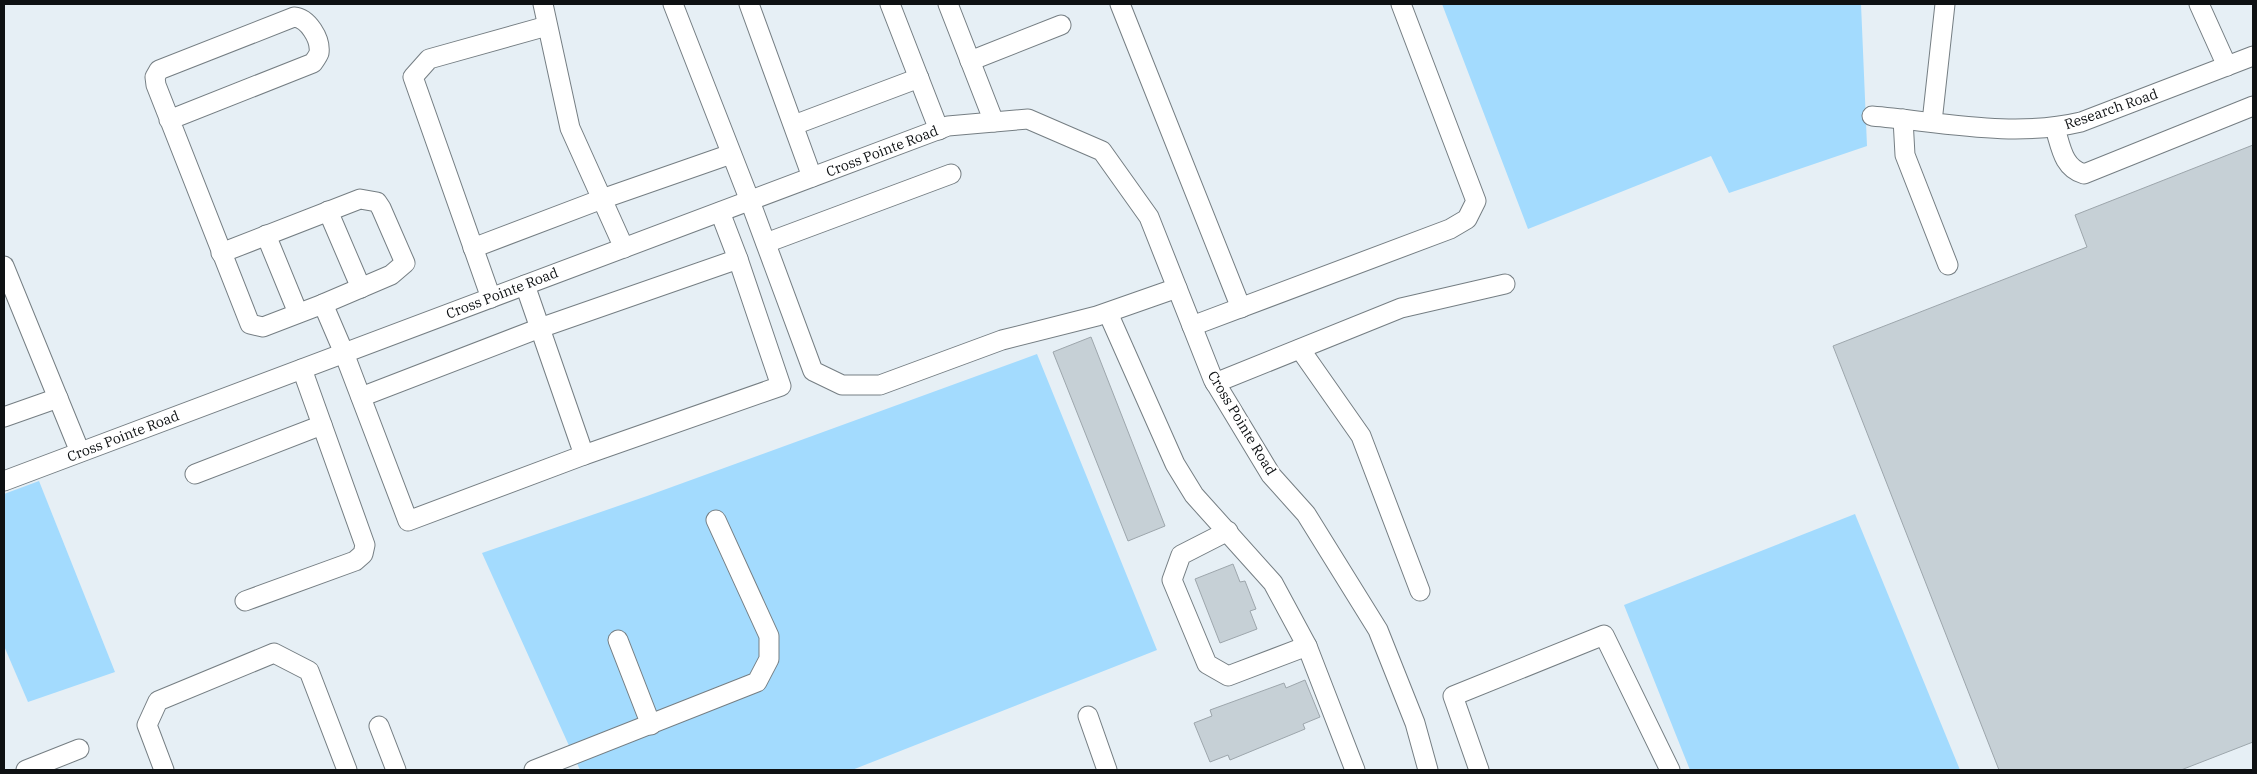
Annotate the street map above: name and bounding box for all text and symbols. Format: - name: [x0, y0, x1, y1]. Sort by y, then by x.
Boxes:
- street label: Research Road: [2062, 84, 2161, 133]
- street label: Cross Pointe Road: [823, 121, 941, 181]
- street label: Cross Pointe Road: [443, 263, 561, 323]
- street label: Cross Pointe Road: [1204, 368, 1281, 479]
- street label: Cross Pointe Road: [64, 406, 182, 466]

